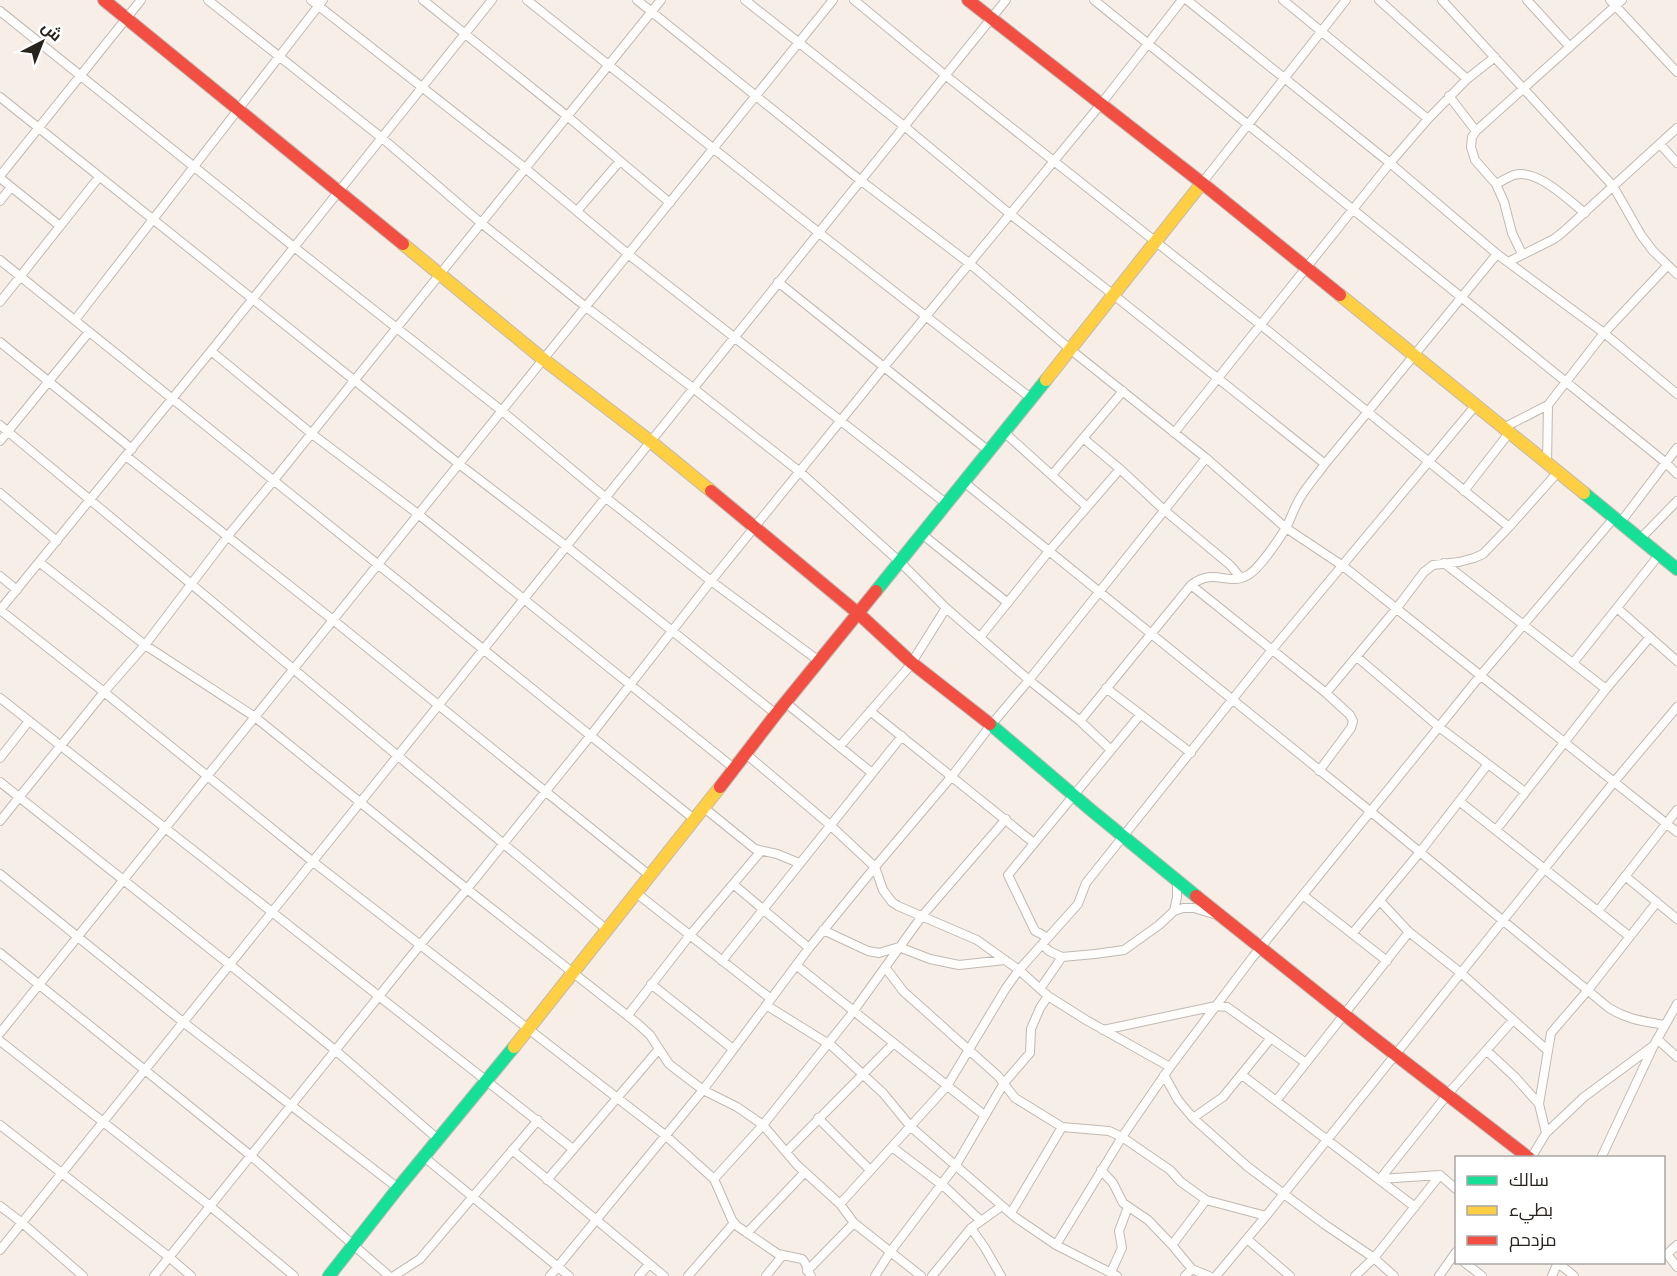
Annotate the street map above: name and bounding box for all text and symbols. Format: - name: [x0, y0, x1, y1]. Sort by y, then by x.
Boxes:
- north arrow: [12, 12, 72, 72]
- text: ش: [38, 17, 66, 45]
- legend: [1455, 1156, 1665, 1264]
- text: سالك: [1509, 1169, 1549, 1191]
- text: بطيء: [1509, 1199, 1553, 1224]
- text: مزدحم: [1509, 1229, 1557, 1252]

